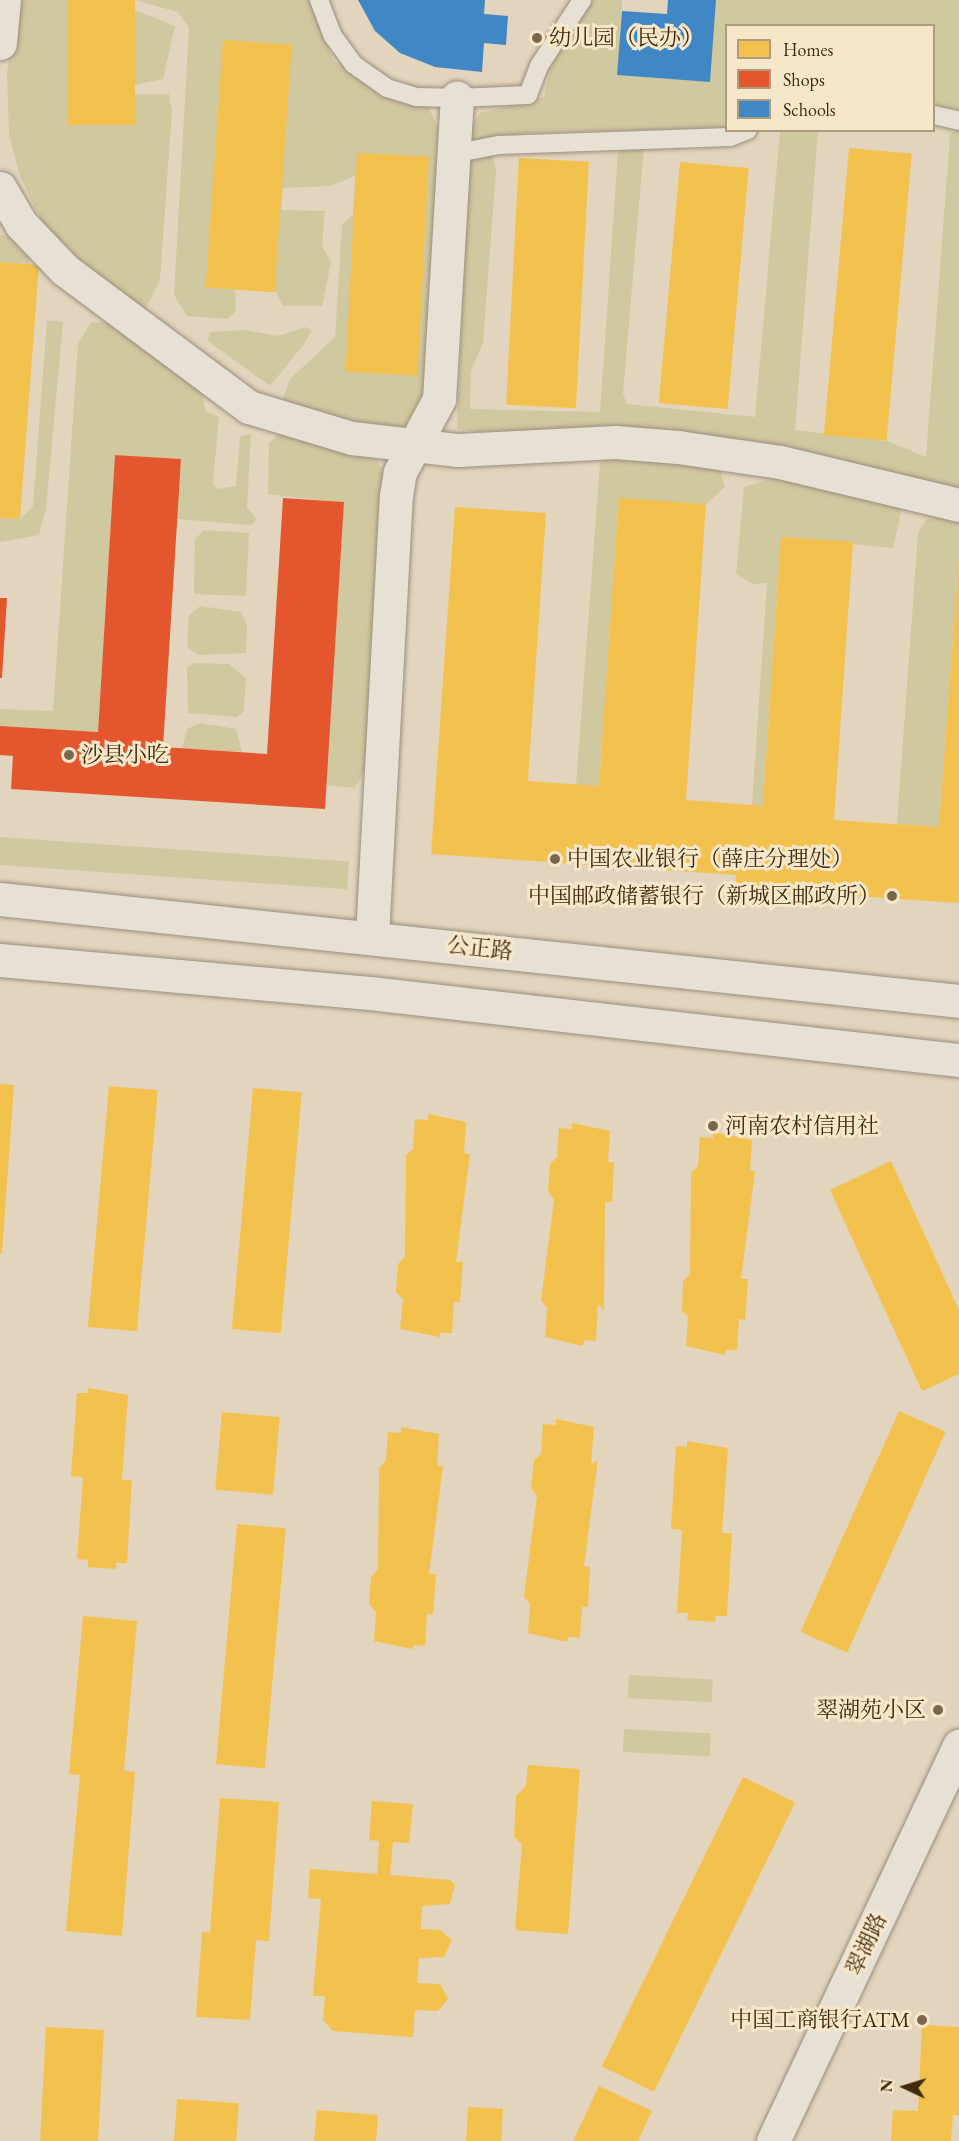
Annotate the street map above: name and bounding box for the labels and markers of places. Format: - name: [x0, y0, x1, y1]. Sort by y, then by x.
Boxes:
- place label: 幼儿园（民办）: [549, 25, 703, 51]
- marker: 幼儿园（民办）: [530, 31, 544, 45]
- place label: 沙县小吃: [81, 742, 169, 768]
- marker: 沙县小吃: [62, 748, 76, 762]
- place label: 中国农业银行（薛庄分理处）: [567, 846, 853, 872]
- marker: 中国农业银行（薛庄分理处）: [548, 852, 562, 866]
- place label: 中国邮政储蓄银行（新城区邮政所）: [528, 883, 880, 909]
- marker: 中国邮政储蓄银行（新城区邮政所）: [885, 889, 899, 903]
- place label: 河南农村信用社: [725, 1113, 879, 1139]
- marker: 河南农村信用社: [706, 1119, 720, 1133]
- place label: 翠湖苑小区: [816, 1697, 926, 1723]
- marker: 翠湖苑小区: [931, 1703, 945, 1717]
- place label: 中国工商银行ATM: [730, 2007, 910, 2033]
- marker: 中国工商银行ATM: [915, 2013, 929, 2027]

